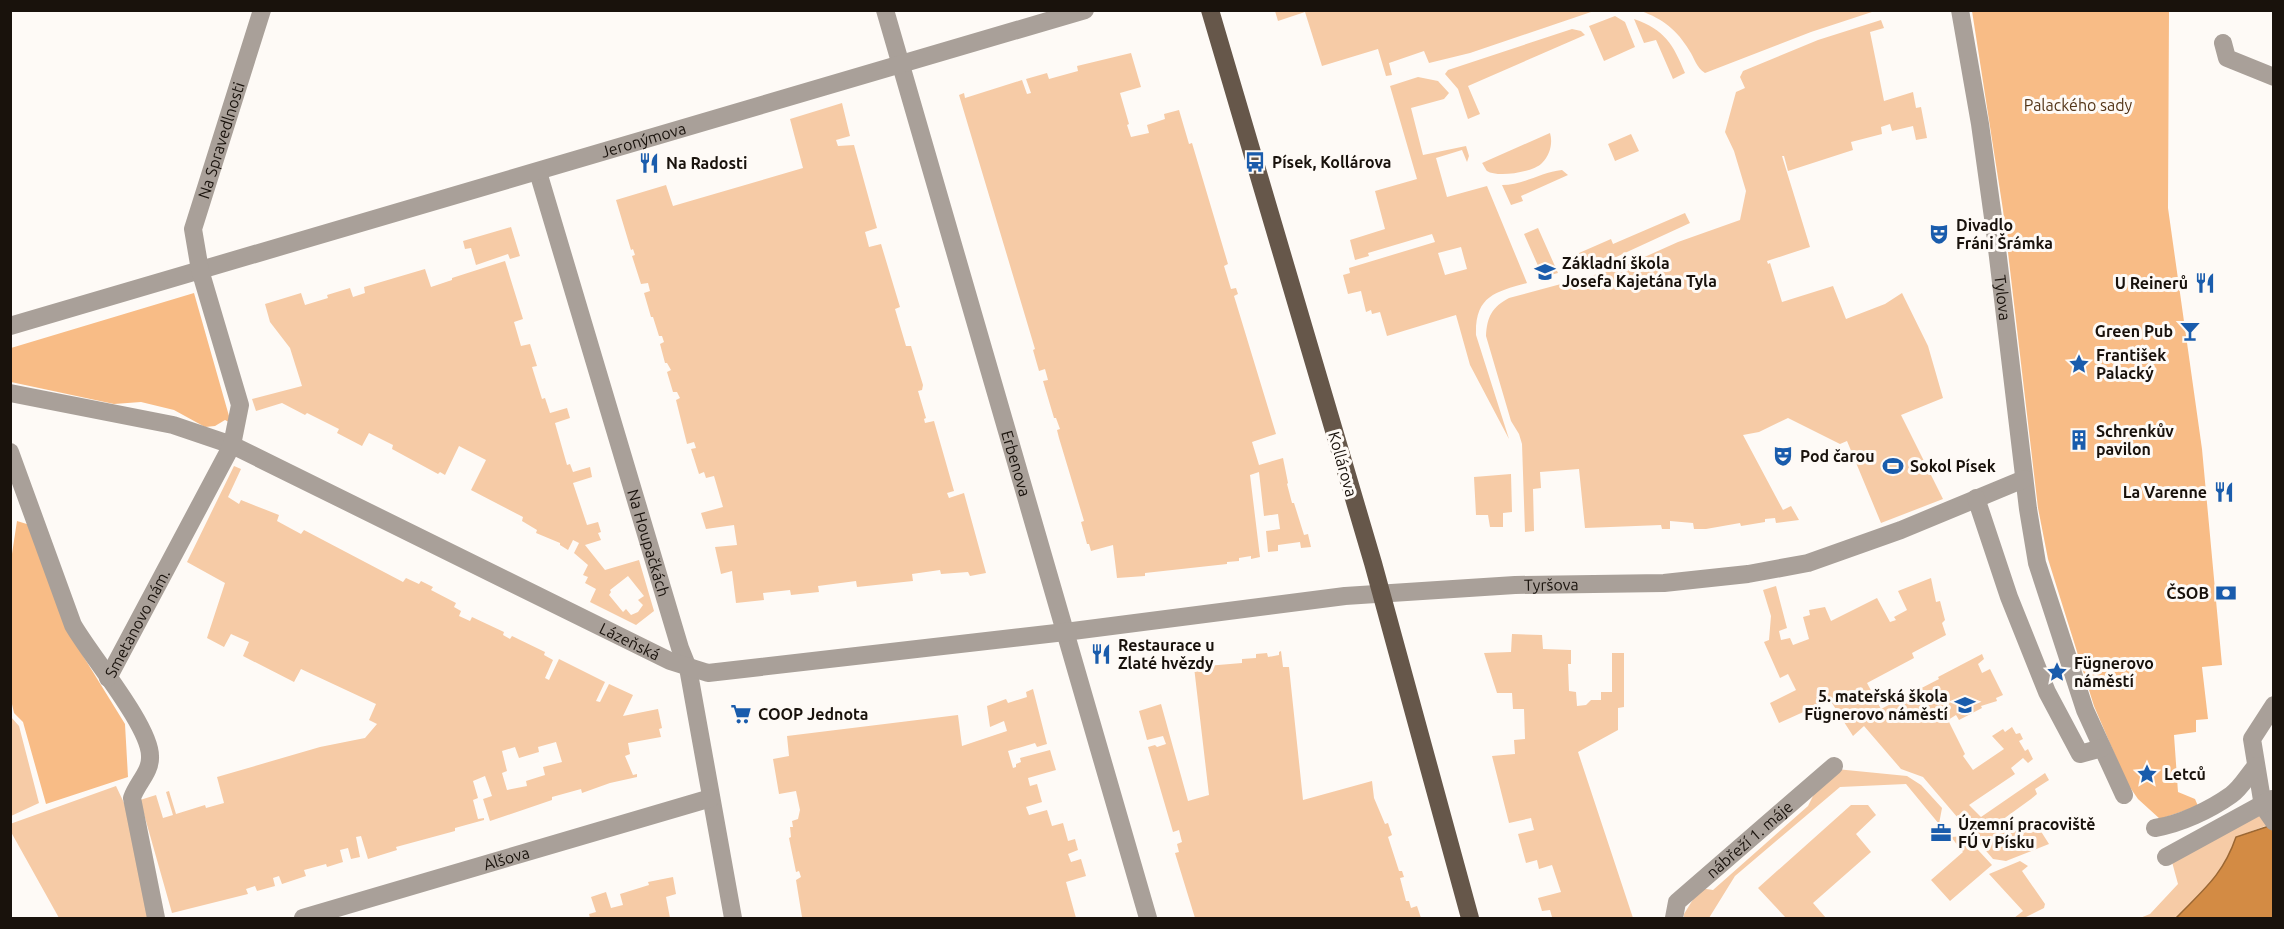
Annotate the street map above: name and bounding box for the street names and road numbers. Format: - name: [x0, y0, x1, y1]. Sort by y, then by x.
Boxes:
- street label: Na Spravedlnosti: [194, 80, 248, 201]
- street label: Jeronýmova: [598, 119, 688, 161]
- street label: Tylova: [1991, 274, 2014, 322]
- street label: Erbenova: [998, 428, 1034, 498]
- street label: Kollárova: [1325, 429, 1361, 499]
- street label: Na Houpačkách: [624, 487, 673, 599]
- street label: Smetanovo nám.: [101, 566, 173, 680]
- street label: Tyršova: [1524, 575, 1579, 594]
- street label: Lázeňská: [597, 619, 663, 664]
- street label: nábřeží 1. máje: [1703, 797, 1796, 881]
- street label: Alšova: [481, 843, 531, 873]

